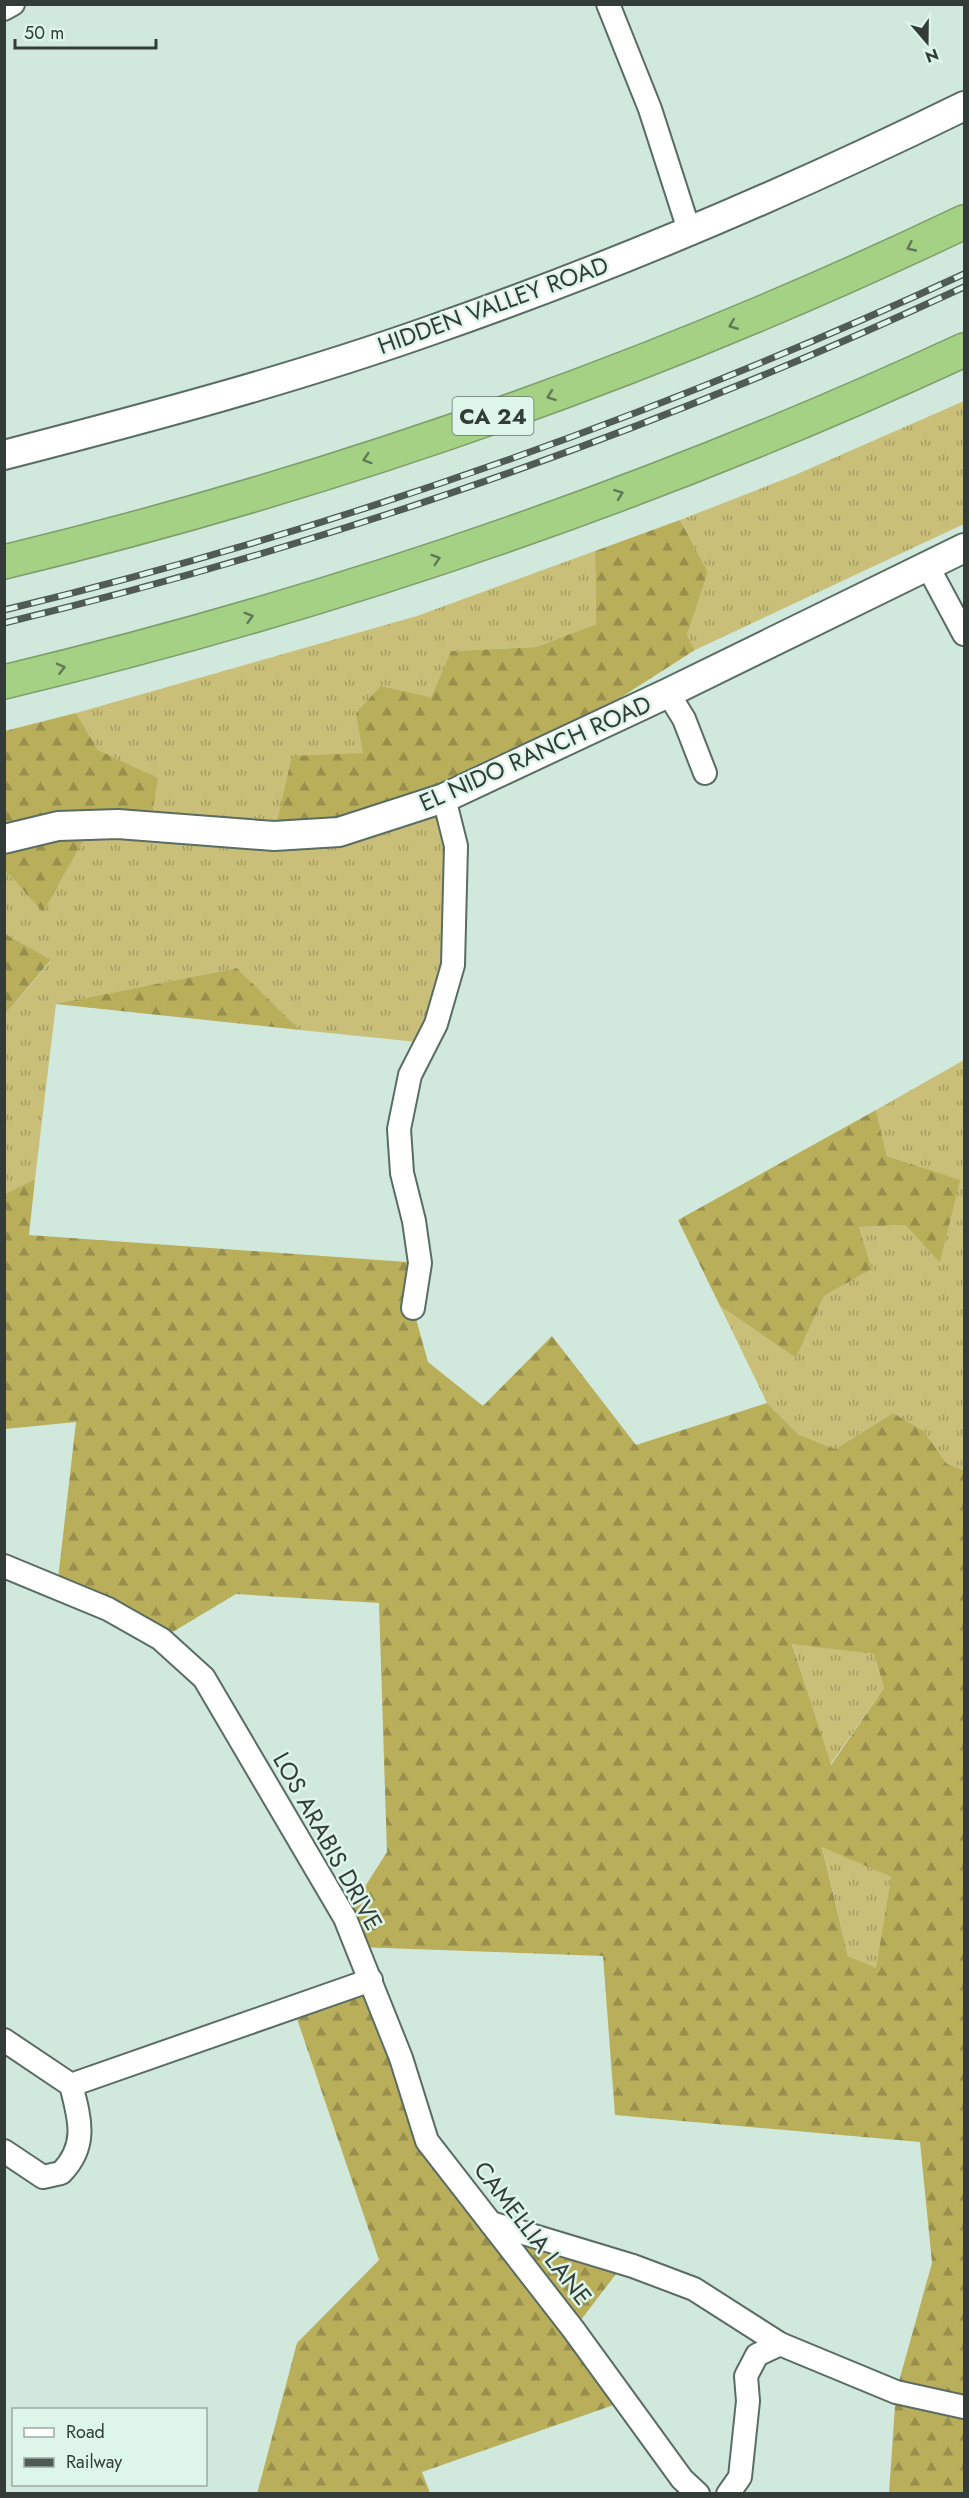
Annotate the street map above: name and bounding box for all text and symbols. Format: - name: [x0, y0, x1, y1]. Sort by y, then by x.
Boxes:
- scale bar: [15, 12, 156, 50]
- north arrow: [897, 12, 957, 72]
- text: 50 m: [24, 20, 64, 46]
- text: N: [922, 43, 942, 69]
- one-way arrow: [907, 240, 918, 252]
- street label: HIDDEN VALLEY ROAD: [373, 247, 613, 363]
- one-way arrow: [728, 318, 739, 330]
- one-way arrow: [546, 388, 557, 401]
- road number: CA 24: [452, 397, 534, 435]
- one-way arrow: [362, 452, 373, 465]
- one-way arrow: [614, 488, 624, 501]
- one-way arrow: [430, 554, 441, 566]
- one-way arrow: [243, 612, 254, 624]
- one-way arrow: [56, 663, 66, 676]
- street label: EL NIDO RANCH ROAD: [413, 686, 657, 820]
- street label: LOS ARABIS DRIVE: [264, 1746, 392, 1936]
- street label: CAMELLIA LANE: [466, 2154, 600, 2312]
- legend: [12, 2408, 207, 2486]
- text: Road: [66, 2419, 105, 2445]
- text: Railway: [66, 2449, 122, 2475]

